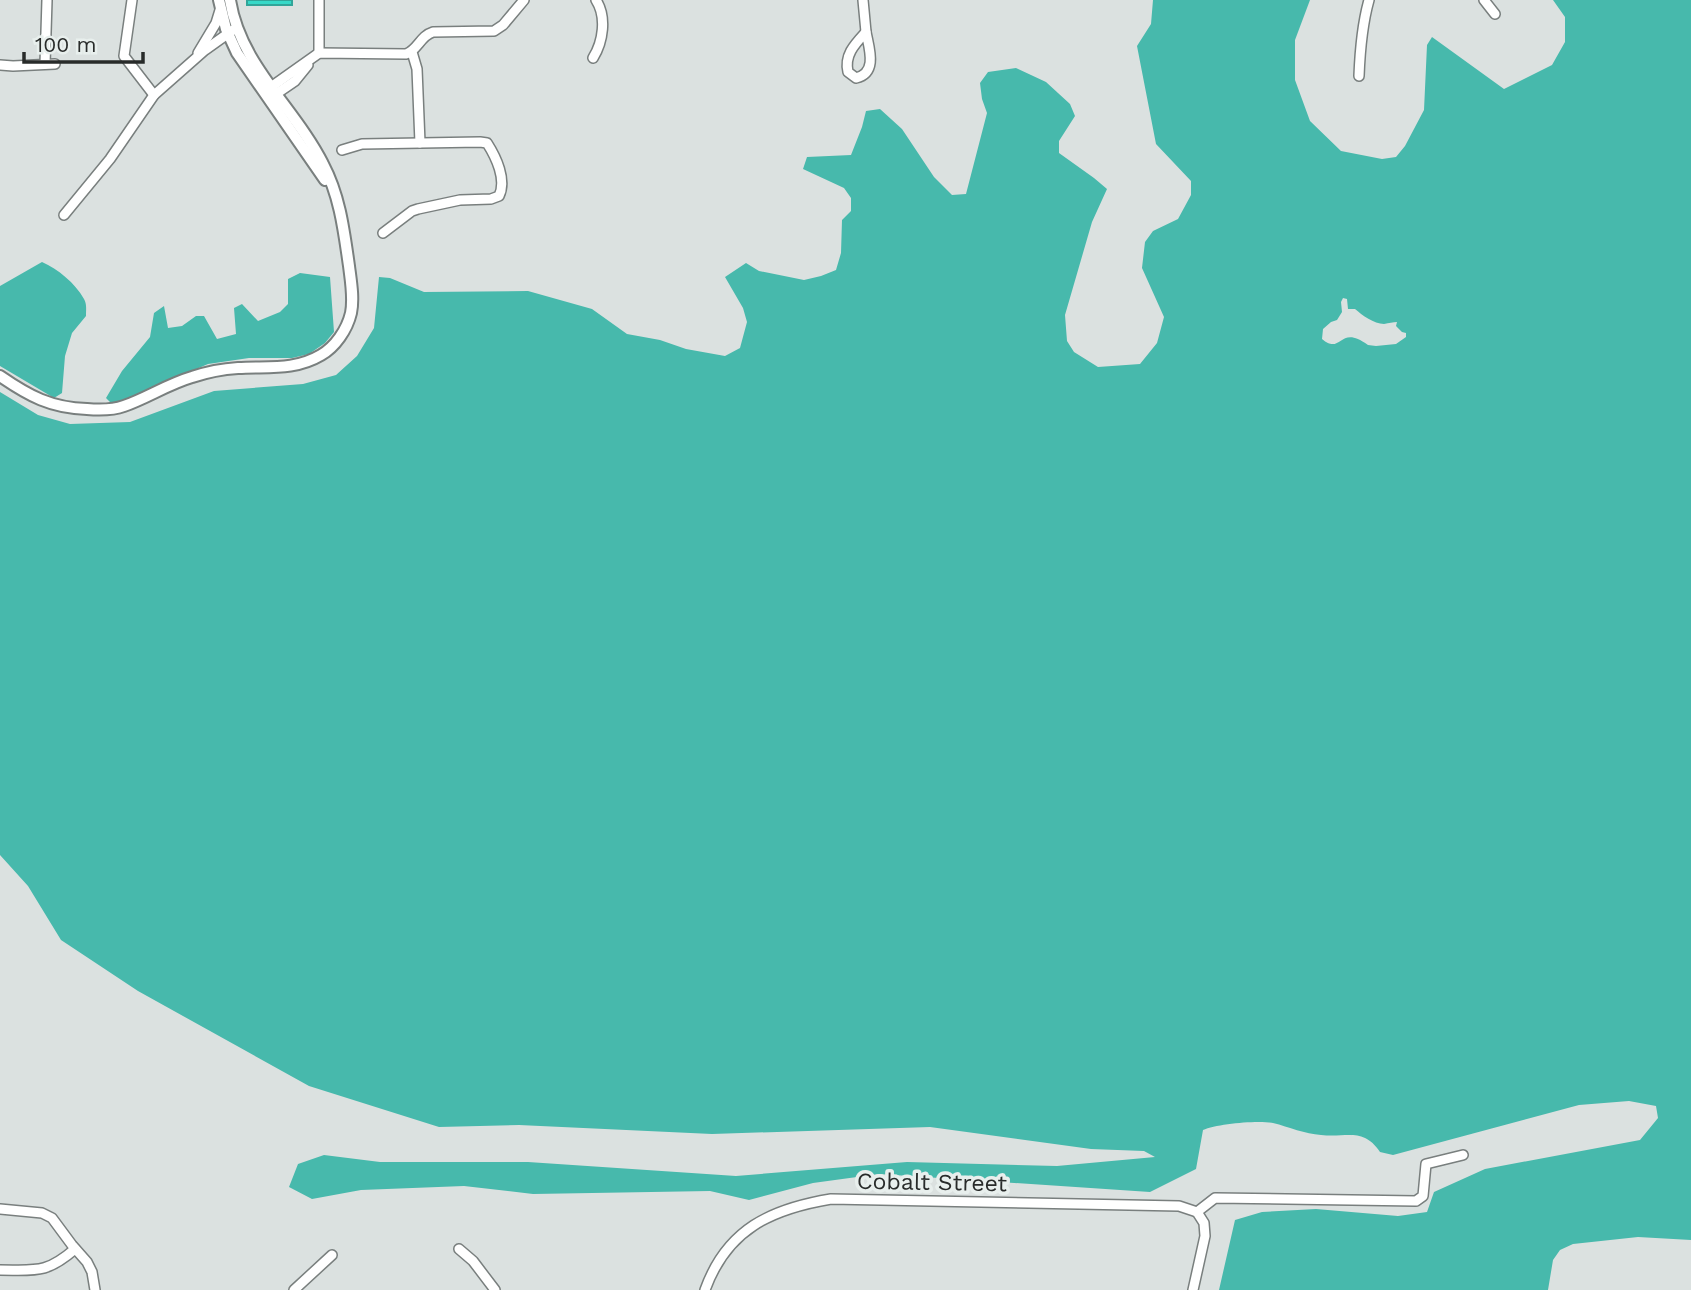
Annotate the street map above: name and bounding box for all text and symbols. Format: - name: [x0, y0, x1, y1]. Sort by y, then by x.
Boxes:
- scale bar: [24, 21, 144, 65]
- text: 100 m: [35, 32, 97, 57]
- street label: Cobalt Street: [857, 1168, 1008, 1197]

